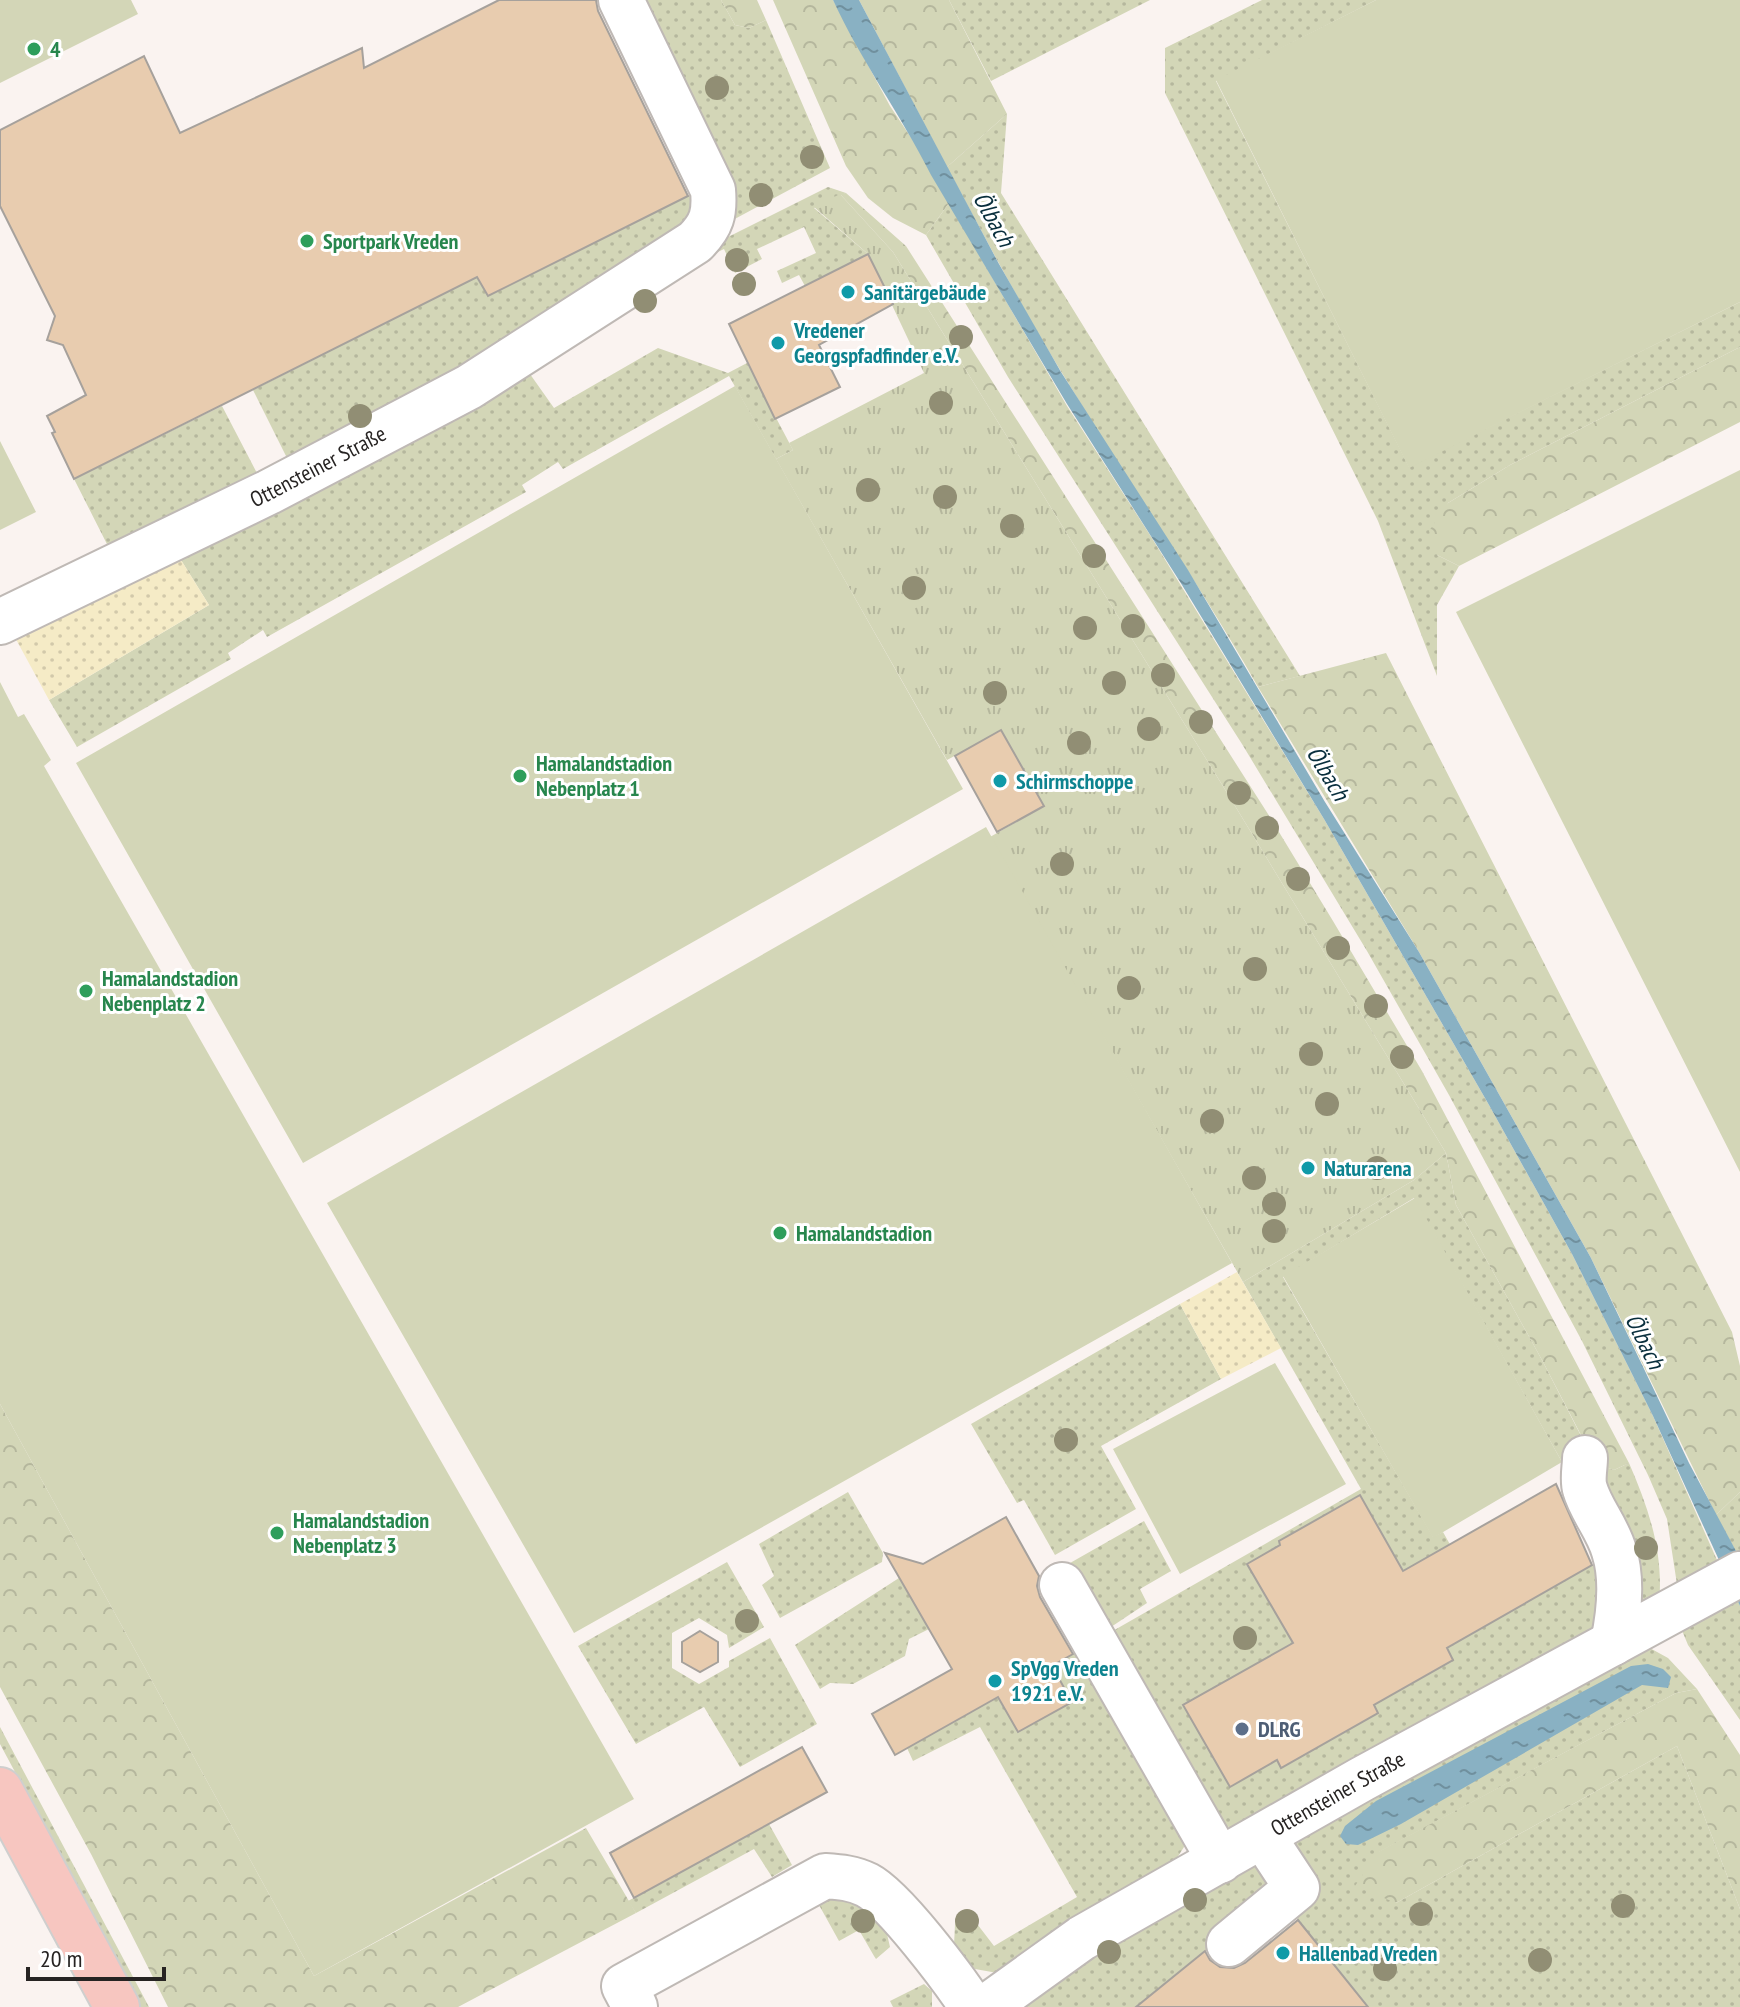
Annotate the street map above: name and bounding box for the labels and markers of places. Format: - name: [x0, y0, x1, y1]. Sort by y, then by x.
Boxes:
- place label: 4: [50, 35, 61, 63]
- marker: 4: [25, 40, 43, 58]
- place label: Sportpark Vreden: [323, 227, 459, 255]
- marker: Sportpark Vreden: [298, 232, 316, 250]
- place label: Sanitärgebäude: [864, 278, 987, 306]
- marker: Sanitärgebäude: [839, 283, 857, 301]
- place label: Vredener Georgspfadfinder e.V.: [793, 316, 959, 369]
- marker: Vredener Georgspfadfinder e.V.: [769, 334, 787, 352]
- place label: Hamalandstadion Nebenplatz 1: [536, 749, 672, 802]
- marker: Hamalandstadion Nebenplatz 1: [511, 767, 529, 785]
- place label: Schirmschoppe: [1016, 767, 1133, 795]
- marker: Schirmschoppe: [991, 772, 1009, 790]
- place label: Hamalandstadion Nebenplatz 2: [102, 964, 238, 1017]
- marker: Hamalandstadion Nebenplatz 2: [77, 982, 95, 1000]
- place label: Naturarena: [1324, 1154, 1412, 1182]
- marker: Naturarena: [1299, 1159, 1317, 1177]
- place label: Hamalandstadion: [796, 1219, 932, 1247]
- marker: Hamalandstadion: [771, 1224, 789, 1242]
- place label: Hamalandstadion Nebenplatz 3: [293, 1506, 429, 1559]
- marker: Hamalandstadion Nebenplatz 3: [268, 1524, 286, 1542]
- place label: SpVgg Vreden 1921 e.V.: [1011, 1654, 1119, 1707]
- marker: SpVgg Vreden 1921 e.V.: [986, 1672, 1004, 1690]
- place label: DLRG: [1258, 1715, 1301, 1743]
- marker: DLRG: [1233, 1720, 1251, 1738]
- place label: Hallenbad Vreden: [1299, 1939, 1437, 1967]
- marker: Hallenbad Vreden: [1274, 1944, 1292, 1962]

